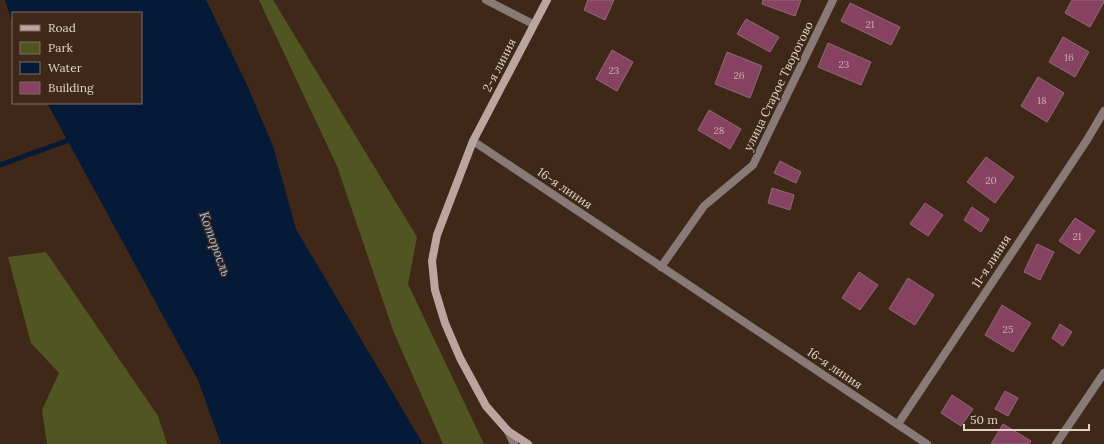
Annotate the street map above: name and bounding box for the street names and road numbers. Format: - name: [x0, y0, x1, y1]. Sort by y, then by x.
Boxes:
- street label: улица Старое Творогово: [740, 19, 816, 153]
- street label: 2-я линия: [479, 36, 519, 94]
- street label: 16-я линия: [535, 164, 595, 212]
- street label: 11-я линия: [968, 232, 1014, 290]
- street label: 16-я линия: [805, 344, 865, 392]

